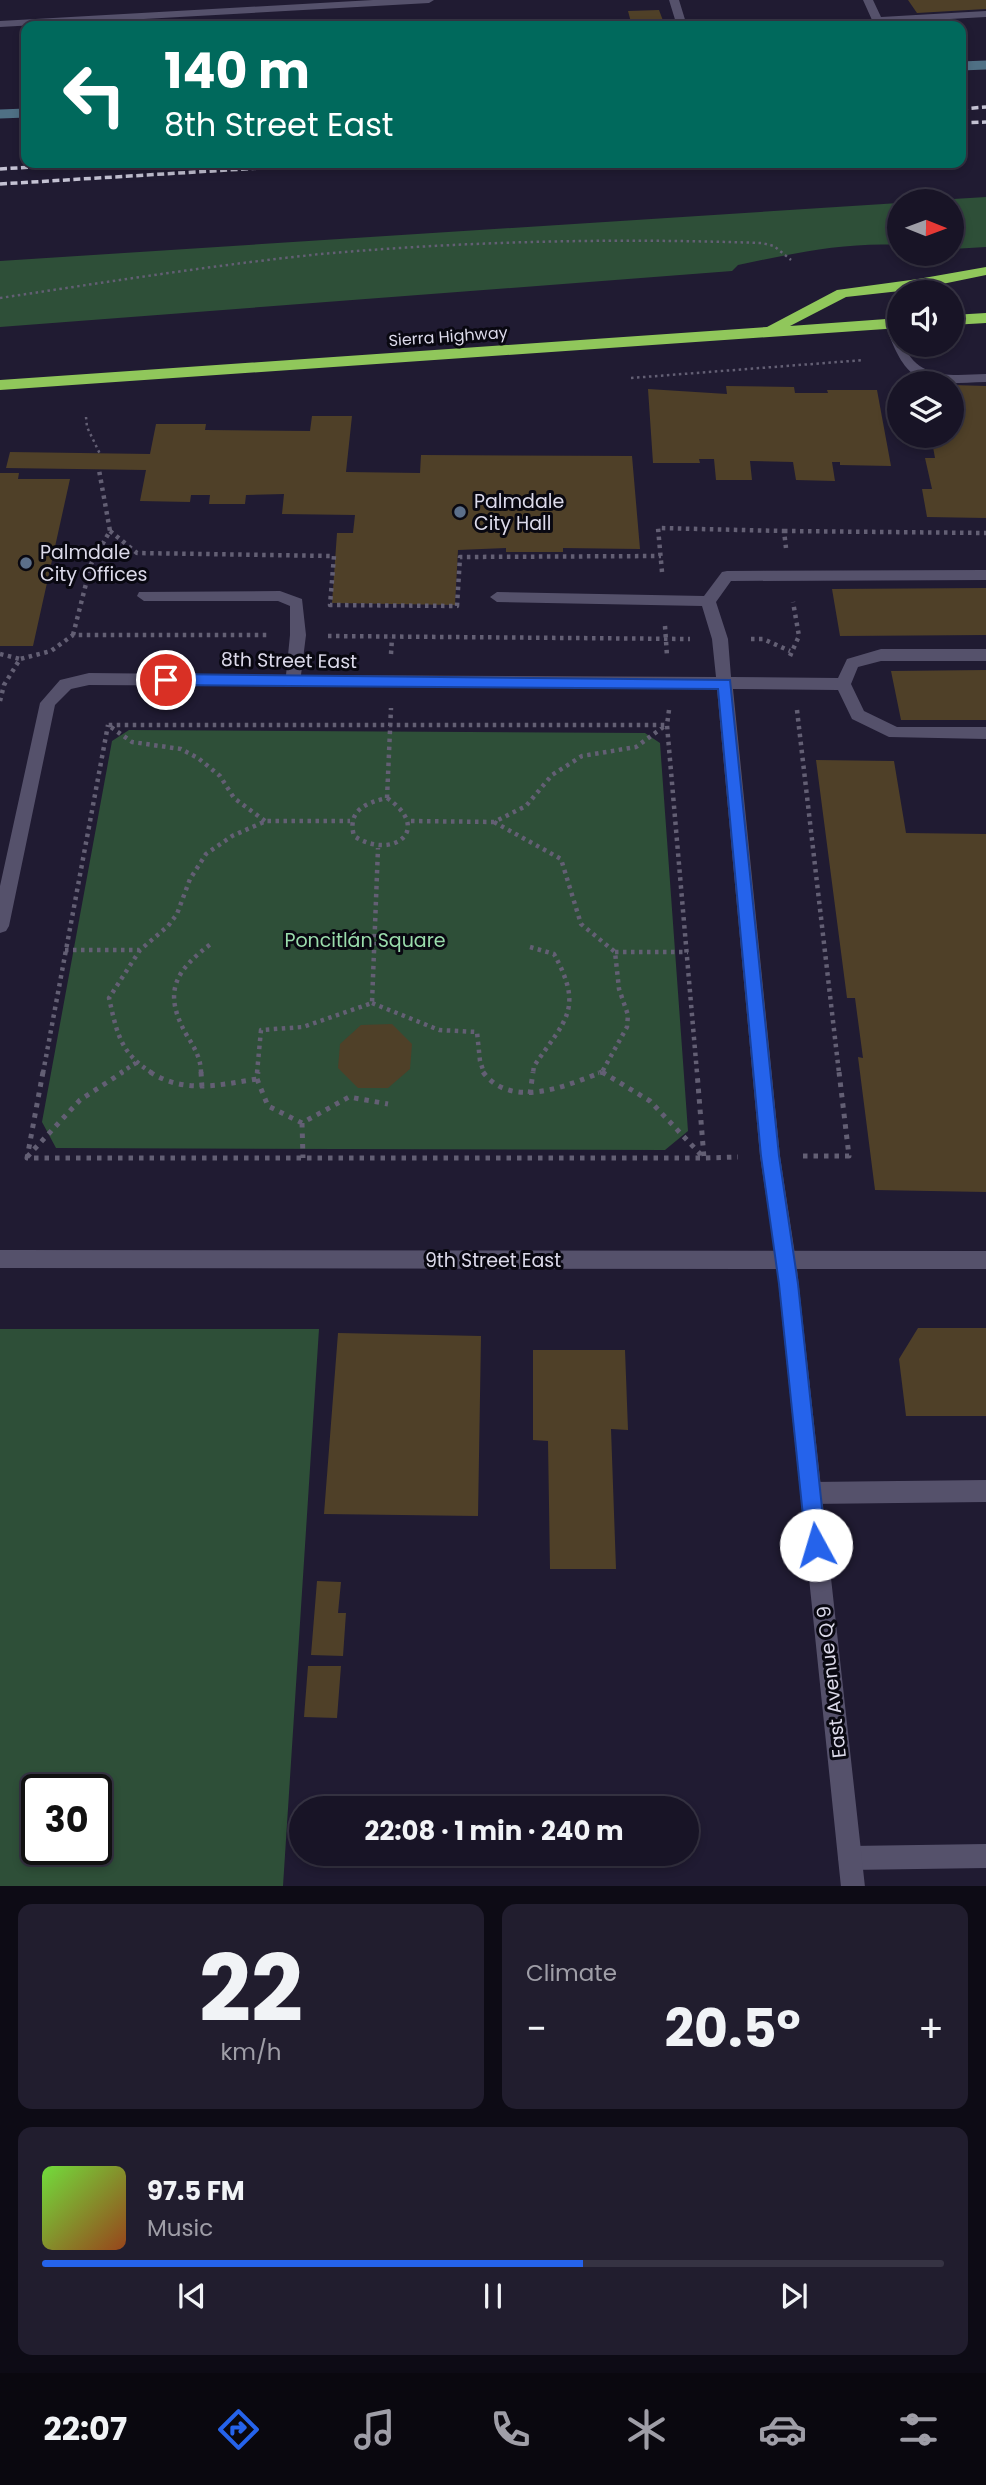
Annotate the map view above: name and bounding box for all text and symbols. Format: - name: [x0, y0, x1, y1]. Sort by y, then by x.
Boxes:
- text: 140 m: [164, 37, 310, 105]
- icon: left: [49, 49, 140, 140]
- text: 8th Street East: [164, 102, 394, 147]
- north arrow: [887, 189, 964, 266]
- map controls: [887, 189, 964, 448]
- button: sound: [887, 280, 964, 357]
- street label: Sierra Highway: [388, 321, 508, 352]
- button: layers: [887, 371, 964, 448]
- place label: Palmdale City Hall: [474, 488, 564, 537]
- marker: Palmdale City Hall: [452, 504, 468, 520]
- place label: Palmdale City Offices: [40, 539, 147, 588]
- marker: Palmdale City Offices: [18, 555, 34, 571]
- street label: 8th Street East: [221, 646, 357, 675]
- pin: [136, 650, 196, 710]
- icon: arrive: [147, 661, 185, 699]
- park label: Poncitlán Square: [284, 927, 446, 954]
- street label: 9th Street East: [425, 1247, 561, 1274]
- position arrow: [779, 1508, 853, 1582]
- street label: East Avenue Q 9: [810, 1604, 853, 1759]
- speed limit sign: 30: [21, 1774, 112, 1865]
- text: 22:08 · 1 min · 240 m: [365, 1813, 623, 1849]
- text: 22: [199, 1925, 303, 2053]
- text: Climate: [526, 1957, 617, 1989]
- text: 20.5°: [664, 1992, 801, 2065]
- text: −: [526, 2002, 547, 2055]
- text: +: [918, 2002, 944, 2055]
- text: km/h: [220, 2036, 282, 2068]
- text: 97.5 FM: [147, 2173, 245, 2209]
- text: Music: [147, 2212, 213, 2244]
- icon: previous: [173, 2277, 211, 2315]
- icon: pause: [474, 2277, 512, 2315]
- icon: next: [775, 2277, 813, 2315]
- icon: directions: [214, 2405, 263, 2454]
- icon: music: [350, 2405, 399, 2454]
- icon: phone: [486, 2405, 535, 2454]
- icon: climate: [622, 2405, 671, 2454]
- icon: car: [758, 2405, 807, 2454]
- icon: filters: [894, 2405, 943, 2454]
- text: 22:07: [43, 2406, 127, 2451]

